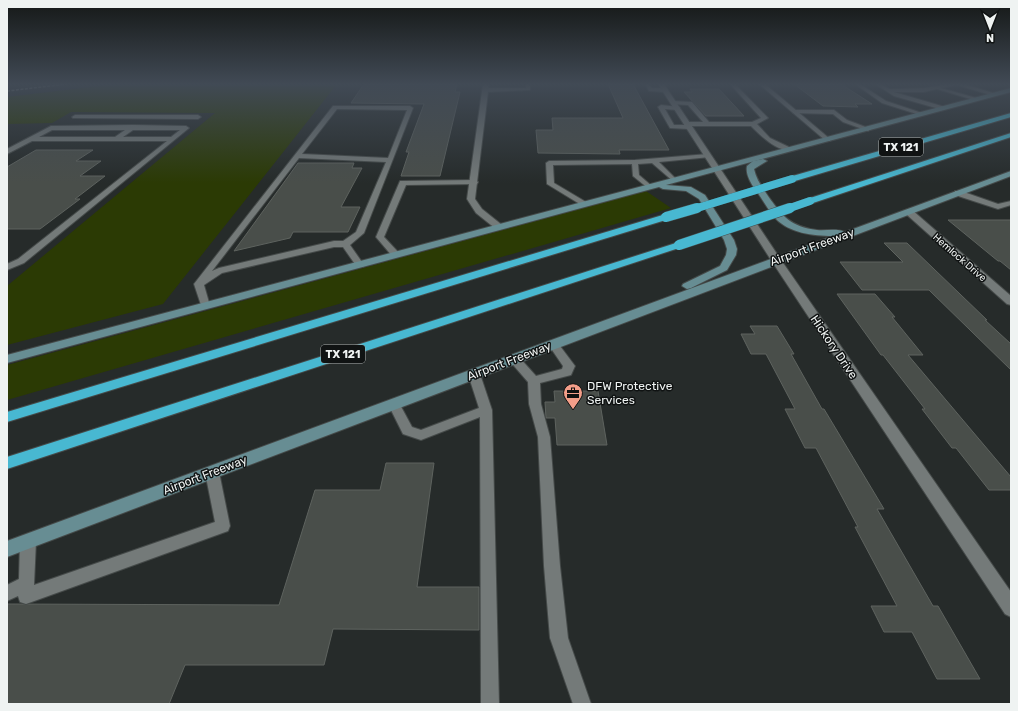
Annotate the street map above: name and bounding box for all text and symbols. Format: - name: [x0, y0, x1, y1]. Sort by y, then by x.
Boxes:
- north arrow: [970, 8, 1010, 48]
- text: N: [986, 31, 994, 44]
- road number: TX 121: [879, 138, 923, 156]
- street label: Airport Freeway: [768, 225, 856, 269]
- street label: Hemlock Drive: [930, 231, 989, 284]
- street label: Hickory Drive: [808, 313, 861, 382]
- street label: Airport Freeway: [465, 338, 553, 383]
- road number: TX 121: [321, 345, 365, 363]
- place label: DFW Protective Services: [587, 379, 673, 407]
- office icon: DFW Protective Services: [562, 382, 584, 410]
- street label: Airport Freeway: [161, 452, 249, 497]

